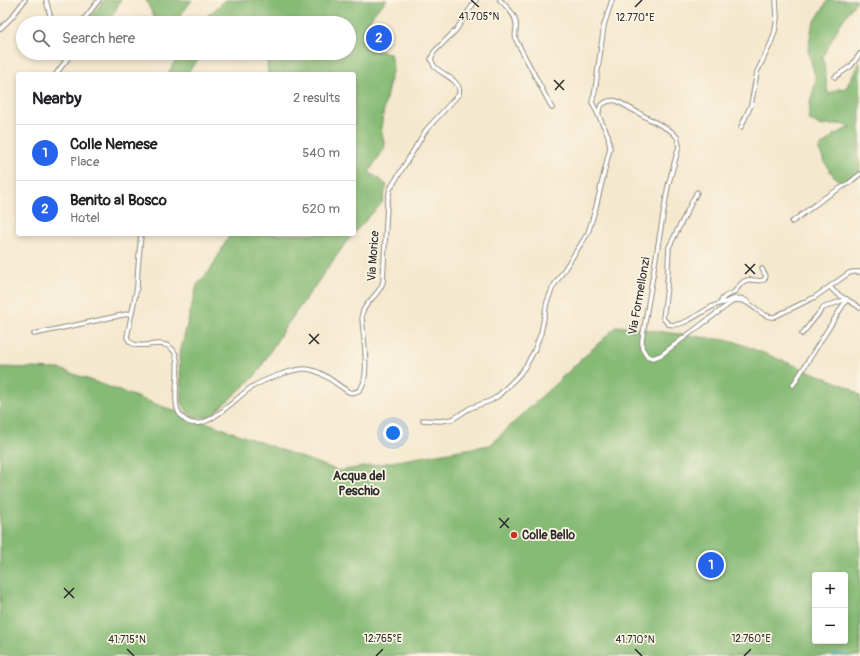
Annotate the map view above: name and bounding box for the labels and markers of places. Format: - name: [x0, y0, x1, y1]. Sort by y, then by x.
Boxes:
- pin: 2: [366, 23, 392, 53]
- place label: Colle Bello: [522, 528, 576, 543]
- marker: Colle Bello: [509, 530, 519, 540]
- pin: 1: [698, 550, 724, 580]

